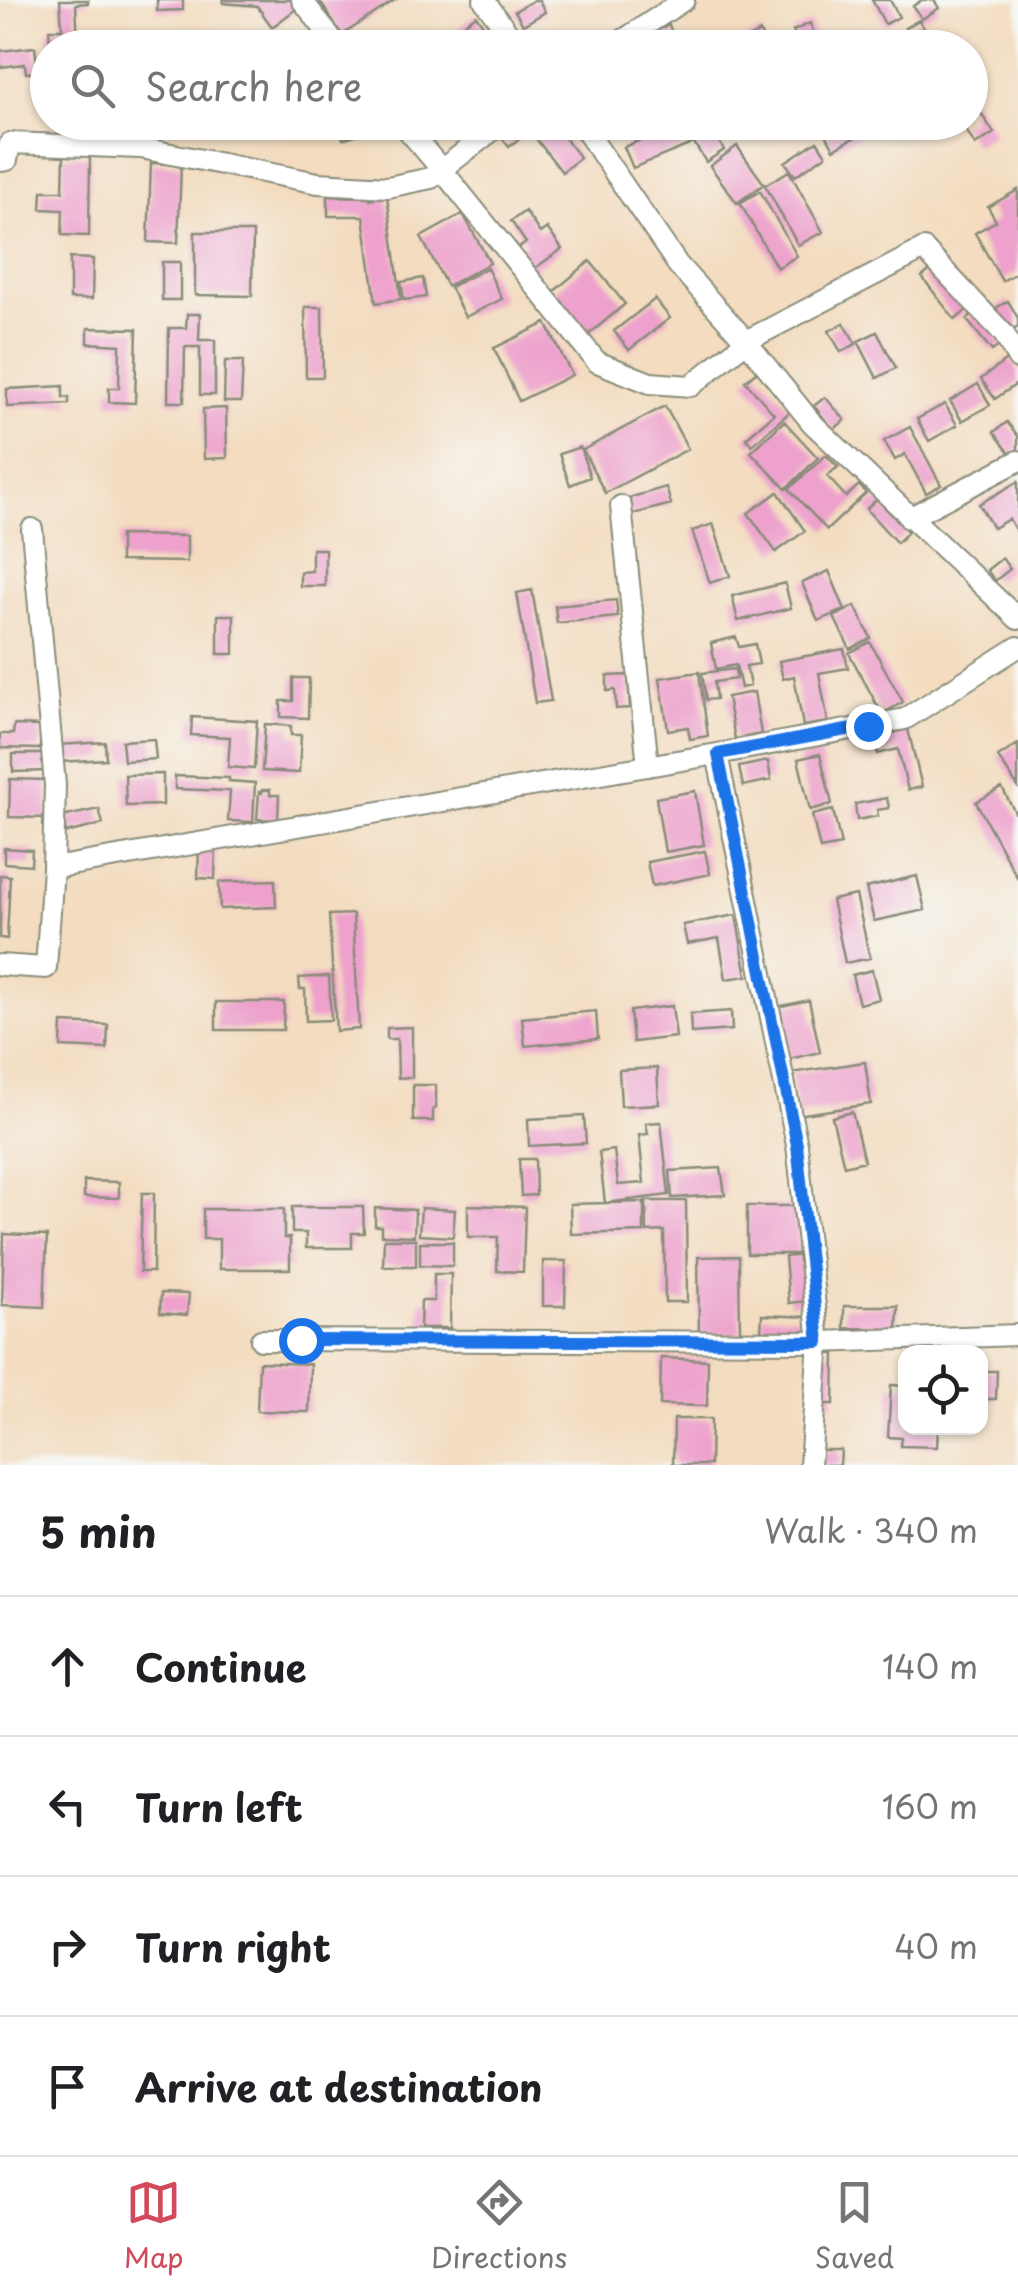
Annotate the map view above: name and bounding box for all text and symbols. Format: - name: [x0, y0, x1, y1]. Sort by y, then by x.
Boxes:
- search box: [30, 30, 988, 140]
- text: Search here: [145, 57, 362, 114]
- icon: search: [65, 58, 120, 113]
- route end: [846, 704, 892, 750]
- route start: [279, 1318, 325, 1364]
- map controls: [898, 1345, 988, 1435]
- button: locate: [898, 1345, 988, 1435]
- text: 5 min: [40, 1499, 157, 1562]
- text: Walk · 340 m: [765, 1506, 978, 1554]
- text: Continue: [135, 1638, 306, 1695]
- icon: ahead: [40, 1639, 95, 1694]
- text: 140 m: [882, 1642, 978, 1690]
- text: Turn left: [135, 1778, 303, 1835]
- icon: left: [40, 1779, 95, 1834]
- text: 160 m: [882, 1782, 978, 1830]
- text: Turn right: [135, 1918, 331, 1975]
- icon: right: [40, 1919, 95, 1974]
- text: 40 m: [894, 1922, 978, 1970]
- text: Arrive at destination: [135, 2058, 543, 2115]
- icon: arrive: [40, 2059, 95, 2114]
- tab: Map: [124, 2175, 184, 2278]
- tab: Directions: [431, 2175, 567, 2278]
- tab: Saved: [815, 2175, 894, 2278]

